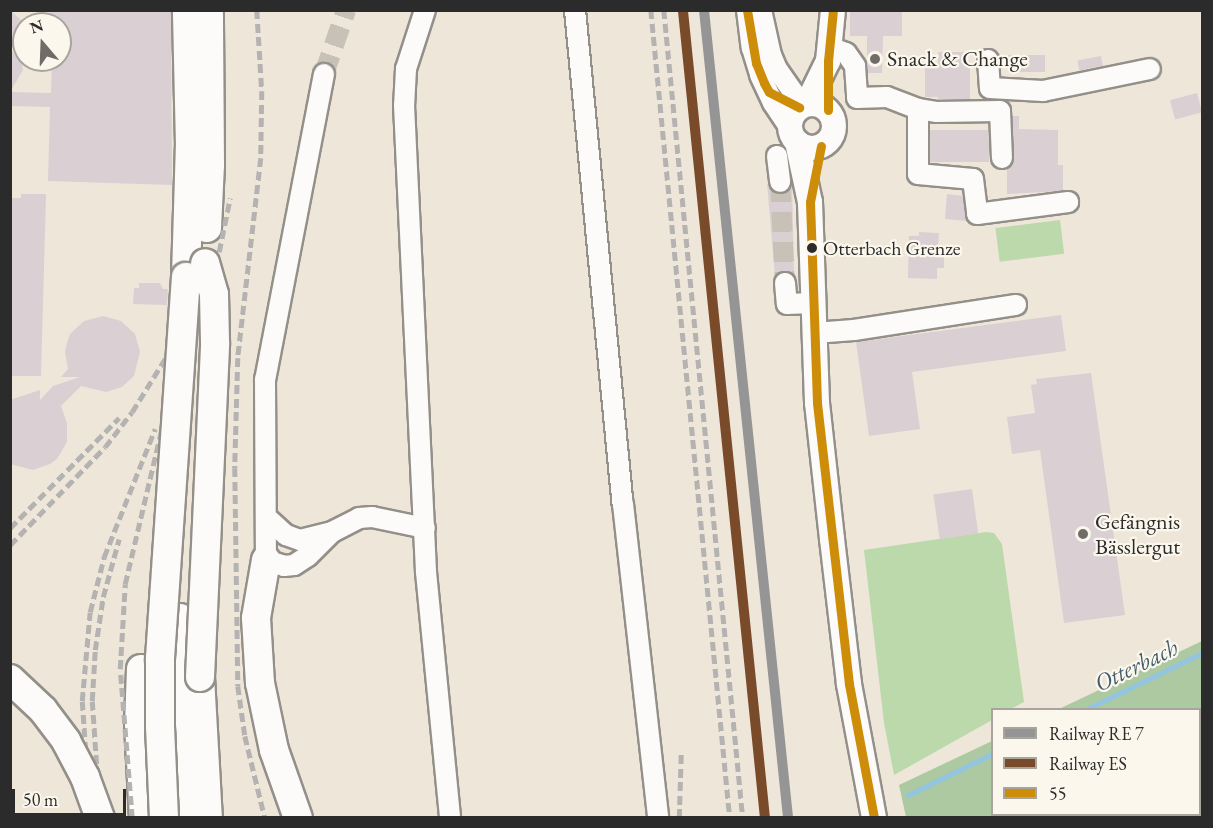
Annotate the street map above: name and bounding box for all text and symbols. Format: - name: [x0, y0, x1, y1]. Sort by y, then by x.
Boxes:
- north arrow: [12, 12, 72, 72]
- text: N: [27, 14, 46, 38]
- place label: Snack & Change: [887, 46, 1028, 72]
- marker: Snack & Change: [868, 52, 882, 66]
- place label: Otterbach Grenze: [823, 236, 961, 260]
- marker: Otterbach Grenze: [806, 242, 818, 254]
- place label: Gefängnis Bässlergut: [1095, 508, 1180, 560]
- marker: Gefängnis Bässlergut: [1076, 527, 1090, 541]
- water label: Otterbach: [1090, 632, 1182, 698]
- legend: [991, 708, 1201, 816]
- text: Railway RE 7: [1049, 722, 1144, 745]
- text: Railway ES: [1049, 752, 1127, 775]
- scale bar: [15, 777, 129, 815]
- text: 55: [1049, 782, 1066, 805]
- text: 50 m: [23, 788, 58, 811]

